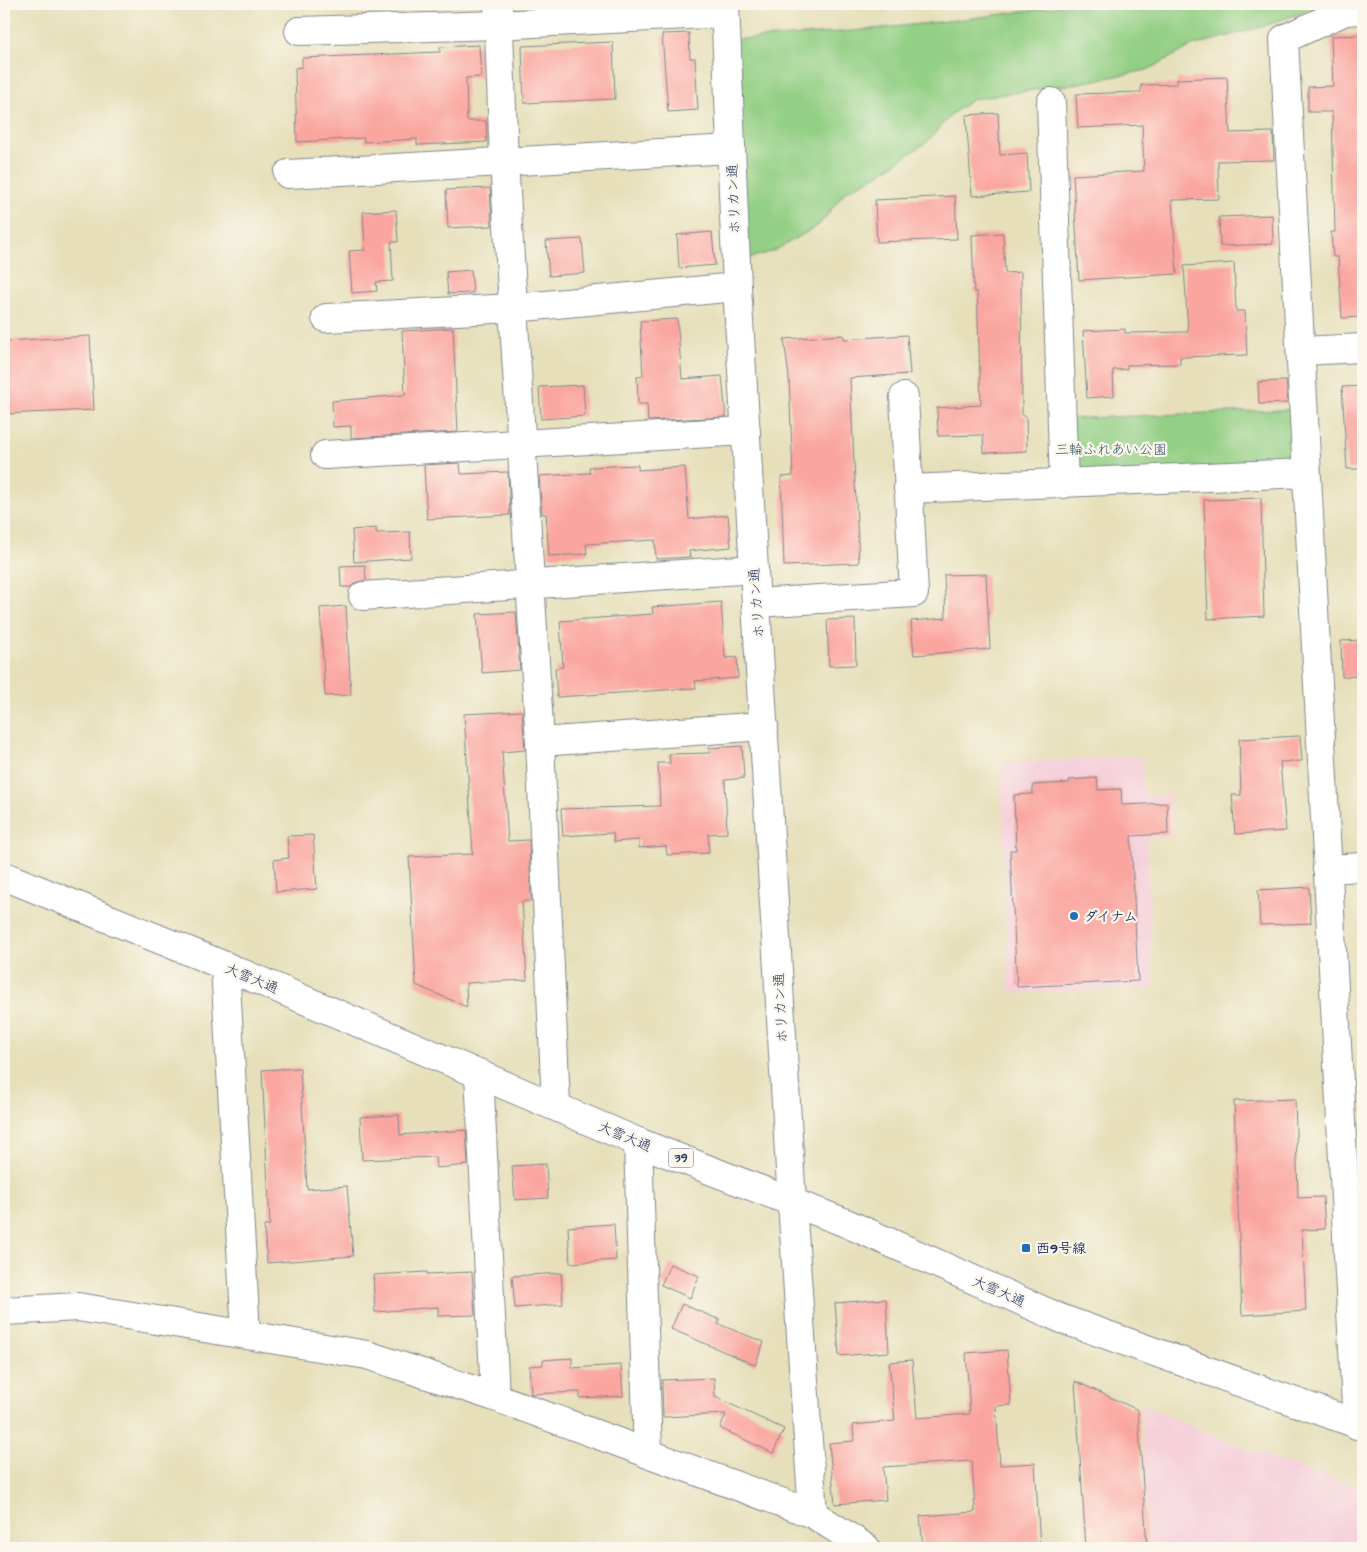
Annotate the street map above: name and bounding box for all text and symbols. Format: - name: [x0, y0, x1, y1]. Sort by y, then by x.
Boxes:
- street label: ホリカン通: [723, 164, 745, 234]
- park label: 三輪ふれあい公園: [1055, 440, 1167, 460]
- street label: ホリカン通: [745, 567, 769, 639]
- place label: ダイナム: [1084, 907, 1138, 927]
- marker: ダイナム: [1068, 910, 1080, 922]
- street label: 大雪大通: [222, 959, 281, 999]
- street label: ホリカン通: [769, 972, 793, 1043]
- street label: 大雪大通: [595, 1117, 654, 1157]
- road number: 39: [668, 1148, 694, 1168]
- place label: 西9号線: [1036, 1239, 1086, 1259]
- marker: 西9号線: [1020, 1242, 1032, 1254]
- street label: 大雪大通: [969, 1271, 1028, 1312]

